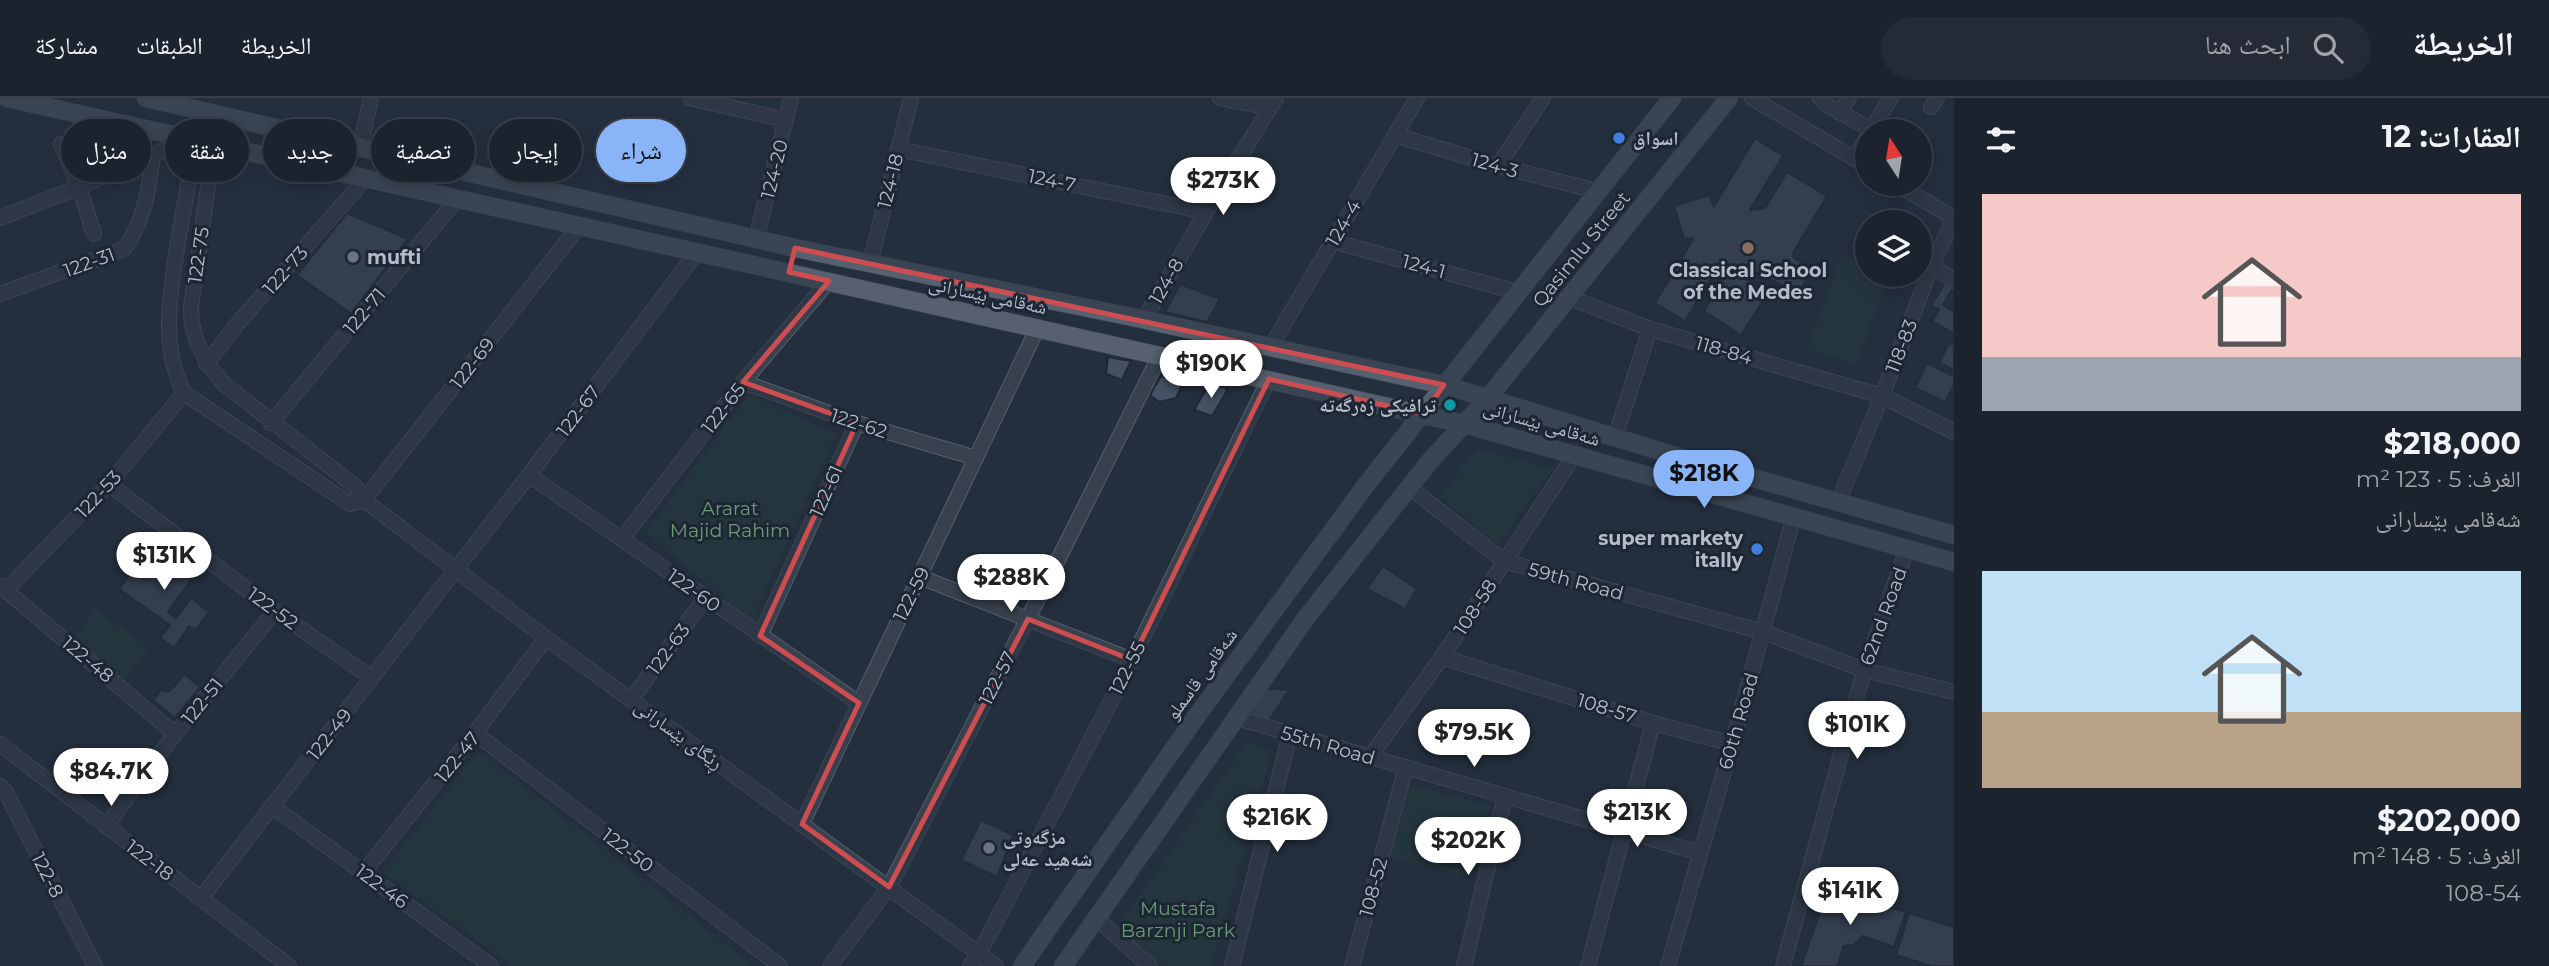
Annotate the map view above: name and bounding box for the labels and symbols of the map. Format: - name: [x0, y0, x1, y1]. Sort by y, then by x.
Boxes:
- north arrow: [1855, 119, 1932, 196]
- place label: اسواق: [1633, 127, 1679, 150]
- marker: اسواق: [1611, 130, 1627, 146]
- street label: 124-20: [756, 137, 793, 201]
- street label: 124-3: [1469, 148, 1521, 183]
- street label: 124-18: [873, 151, 908, 211]
- pin: $273K: [1174, 158, 1272, 217]
- street label: 124-7: [1026, 164, 1078, 197]
- street label: Qasimlu Street: [1528, 187, 1635, 312]
- street label: 124-4: [1321, 195, 1366, 251]
- street label: 122-75: [183, 225, 214, 285]
- marker: Classical School of the Medes: [1740, 240, 1756, 256]
- street label: 122-73: [258, 241, 313, 299]
- street label: 122-31: [60, 243, 118, 282]
- place label: mufti: [367, 246, 421, 269]
- marker: mufti: [345, 249, 361, 265]
- street label: 124-1: [1400, 250, 1448, 283]
- street label: 124-8: [1144, 254, 1189, 308]
- place label: Classical School of the Medes: [1669, 259, 1827, 304]
- street label: شەقامی بێسارانی: [927, 272, 1049, 319]
- street label: 122-71: [338, 283, 390, 339]
- street label: 118-83: [1881, 316, 1922, 376]
- street label: 118-84: [1693, 331, 1755, 370]
- street label: 122-69: [445, 333, 500, 394]
- pin: $190K: [1162, 341, 1260, 400]
- street label: 122-65: [696, 378, 750, 438]
- street label: 122-67: [552, 381, 605, 442]
- place label: ترافیکی زەرگەتە: [1319, 394, 1437, 417]
- street label: شەقامی بێسارانی: [1481, 396, 1603, 451]
- marker: ترافیکی زەرگەتە: [1442, 397, 1458, 413]
- street label: 122-62: [828, 404, 890, 443]
- pin: $218K: [1655, 450, 1753, 510]
- street label: 122-61: [805, 462, 848, 521]
- street label: 122-53: [71, 466, 126, 523]
- park label: Ararat Majid Rahim: [670, 497, 790, 542]
- place label: super markety itally: [1598, 527, 1744, 572]
- pin: $131K: [115, 532, 213, 592]
- marker: super markety itally: [1749, 541, 1765, 557]
- pin: $288K: [962, 554, 1060, 614]
- street label: 59th Road: [1526, 558, 1626, 605]
- street label: 122-59: [888, 563, 934, 625]
- street label: 122-60: [663, 564, 725, 617]
- street label: 62nd Road: [1855, 564, 1912, 668]
- street label: 108-58: [1449, 575, 1502, 639]
- street label: 122-52: [243, 582, 303, 635]
- street label: 122-63: [642, 619, 695, 680]
- street label: شەقامی قاسملو: [1161, 624, 1242, 724]
- street label: 122-48: [57, 631, 118, 688]
- street label: 122-55: [1104, 637, 1151, 699]
- street label: 122-57: [974, 648, 1021, 709]
- street label: 60th Road: [1714, 670, 1763, 772]
- street label: 122-51: [177, 673, 228, 729]
- street label: 108-57: [1575, 689, 1639, 728]
- street label: ڕێگای بێسارانی: [628, 695, 727, 777]
- pin: $101K: [1808, 702, 1906, 761]
- street label: 122-49: [302, 704, 357, 765]
- pin: $79.5K: [1417, 710, 1531, 769]
- street label: 55th Road: [1278, 721, 1377, 770]
- street label: 122-47: [430, 727, 485, 787]
- pin: $84.7K: [54, 748, 168, 808]
- pin: $213K: [1588, 790, 1686, 849]
- pin: $216K: [1228, 794, 1326, 854]
- pin: $202K: [1419, 818, 1517, 877]
- street label: 122-50: [597, 823, 658, 877]
- place label: مزگەوتی شەهید عەلی: [1003, 826, 1092, 871]
- street label: 122-18: [121, 835, 178, 886]
- marker: مزگەوتی شەهید عەلی: [981, 840, 997, 856]
- street label: 122-8: [26, 849, 69, 902]
- street label: 108-52: [1355, 855, 1392, 919]
- street label: 122-46: [351, 860, 413, 913]
- pin: $141K: [1801, 868, 1899, 927]
- park label: Mustafa Barznji Park: [1121, 897, 1236, 942]

